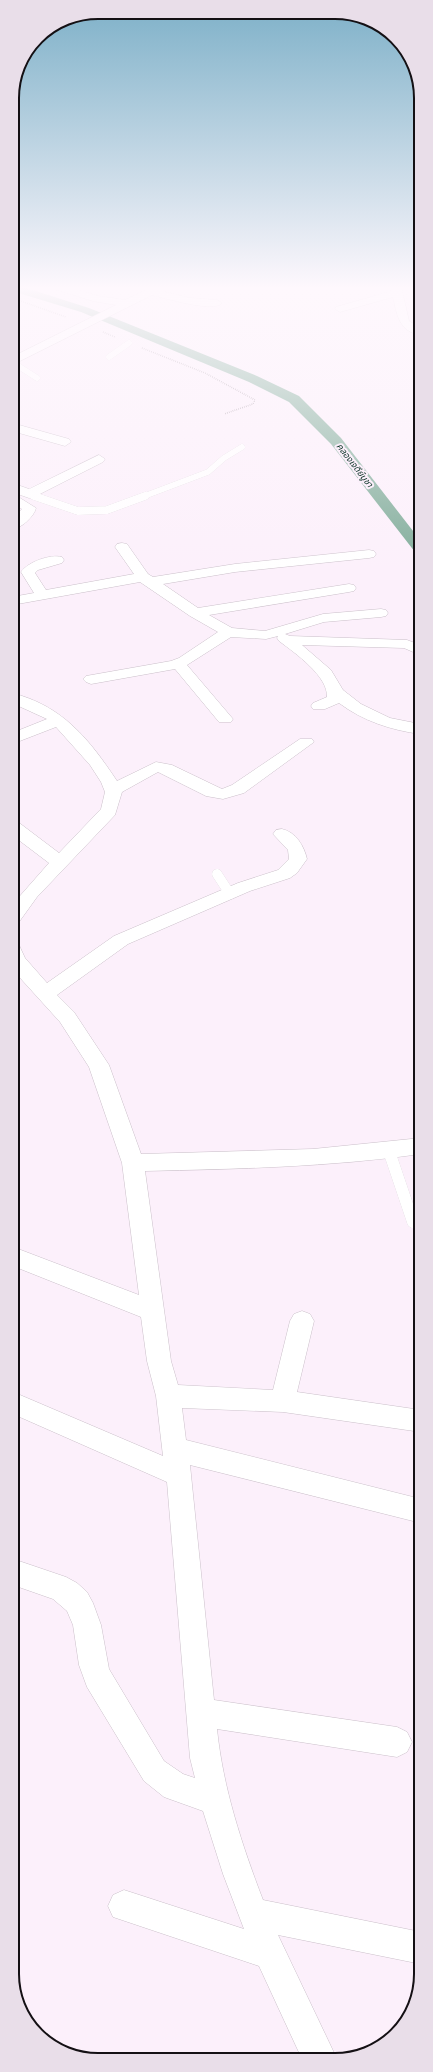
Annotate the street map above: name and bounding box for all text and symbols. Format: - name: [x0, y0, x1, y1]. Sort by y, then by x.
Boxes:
- water label: คลองเจดีย์บูชา: [334, 441, 376, 490]

